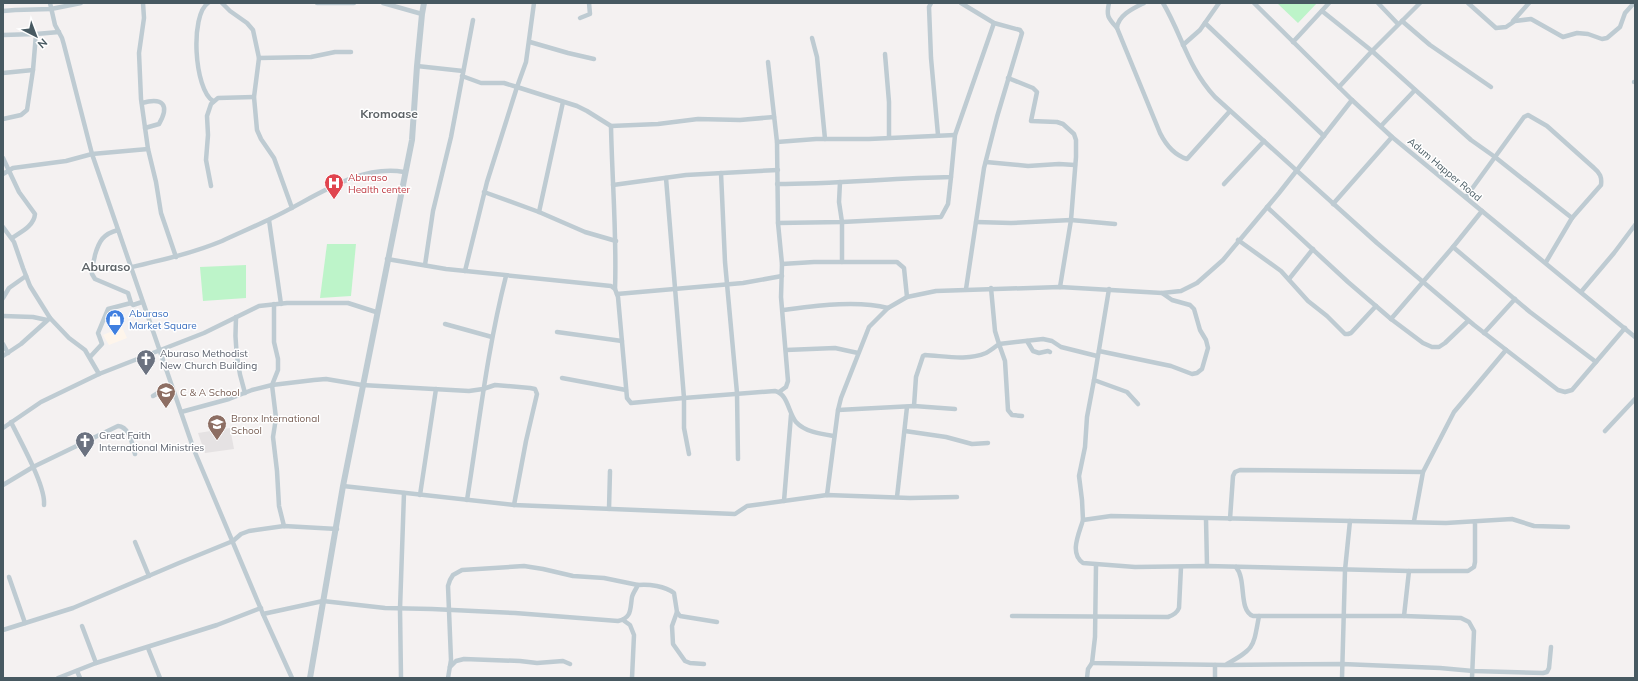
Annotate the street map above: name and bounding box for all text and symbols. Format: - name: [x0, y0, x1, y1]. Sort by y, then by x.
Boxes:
- north arrow: [16, 16, 56, 56]
- text: N: [35, 35, 50, 51]
- district label: Kromoase: [360, 106, 418, 121]
- street label: Adum Happer Road: [1405, 135, 1484, 204]
- place label: Aburaso Health center: [348, 171, 410, 196]
- hospital icon: Aburaso Health center: [323, 172, 345, 200]
- district label: Aburaso: [82, 259, 130, 274]
- place label: Aburaso Market Square: [129, 307, 197, 332]
- shop icon: Aburaso Market Square: [104, 308, 126, 336]
- place label: Aburaso Methodist New Church Building: [160, 347, 257, 372]
- church icon: Aburaso Methodist New Church Building: [135, 348, 157, 376]
- school or university icon: C & A School: [155, 381, 177, 409]
- place label: C & A School: [180, 386, 240, 399]
- place label: Bronx International School: [231, 412, 320, 437]
- school or university icon: Bronx International School: [206, 413, 228, 441]
- place label: Great Faith International Ministries: [99, 429, 204, 454]
- church icon: Great Faith International Ministries: [74, 430, 96, 458]

